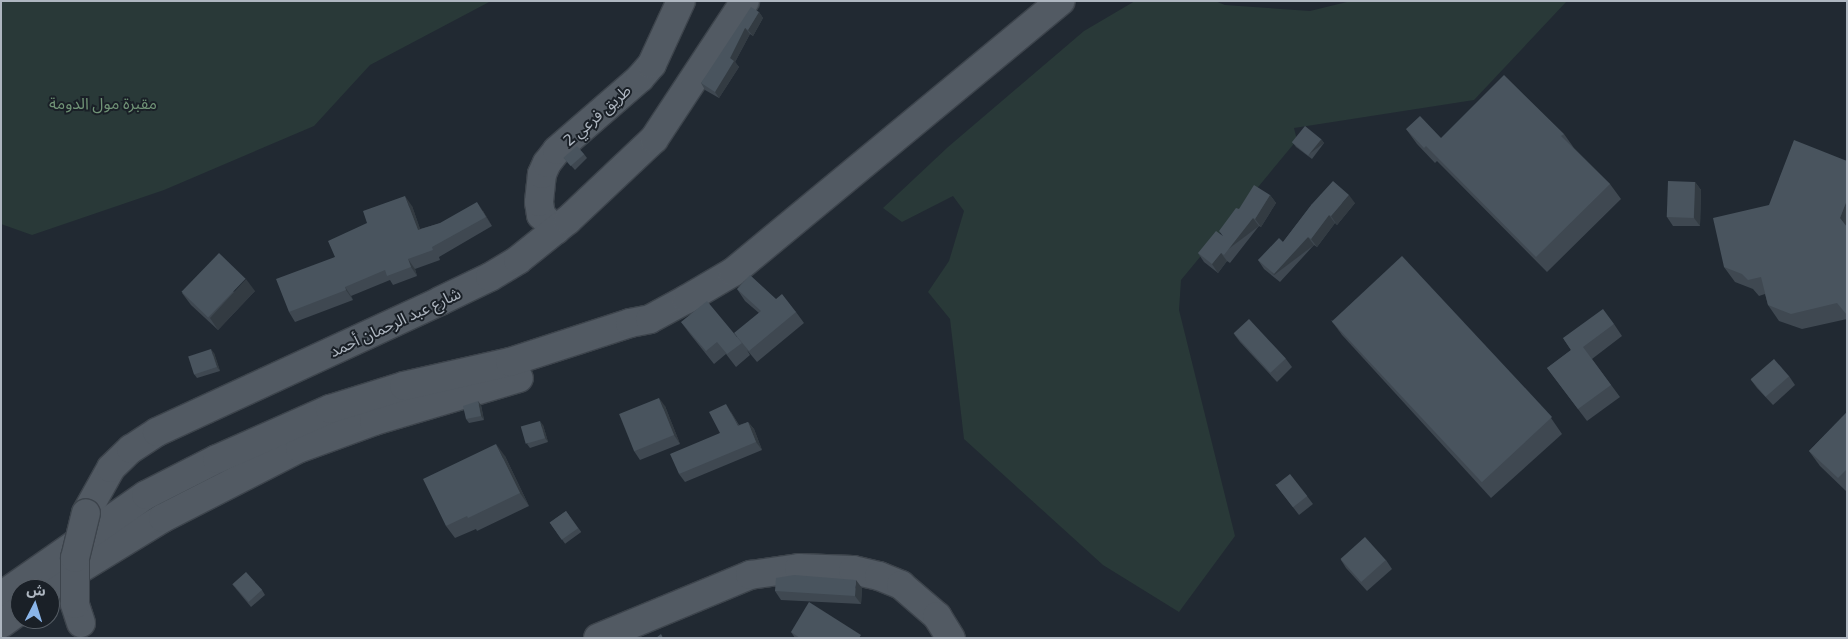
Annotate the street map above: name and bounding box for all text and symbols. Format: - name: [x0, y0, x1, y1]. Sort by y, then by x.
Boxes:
- street label: طريق فرعي 2: [559, 80, 635, 150]
- park label: مقبرة مول الدومة: [49, 93, 157, 113]
- street label: شارع عبد الرحمان أحمد: [326, 283, 464, 361]
- north arrow: [10, 579, 60, 629]
- text: ش: [26, 580, 47, 599]

